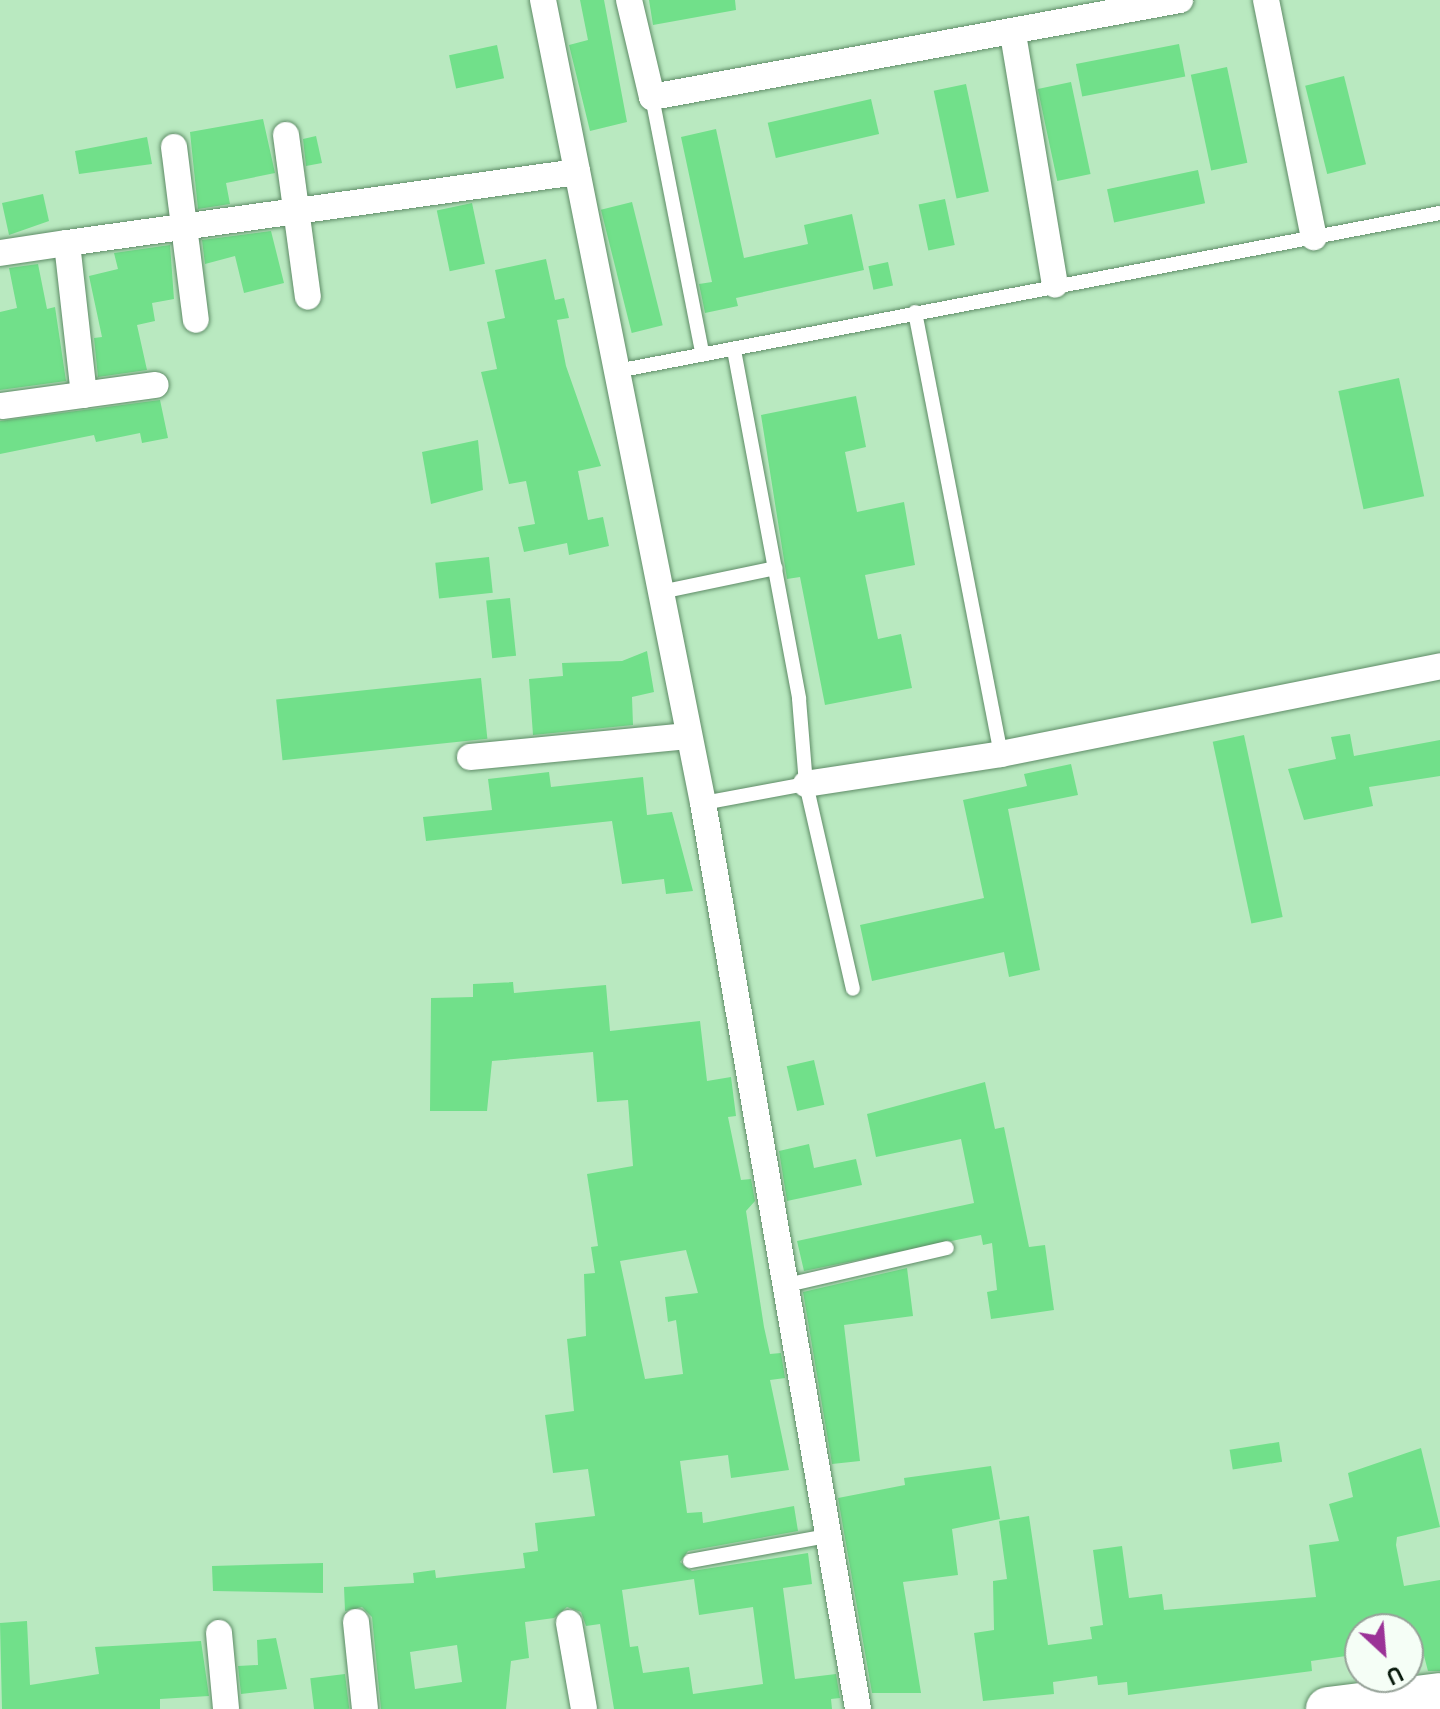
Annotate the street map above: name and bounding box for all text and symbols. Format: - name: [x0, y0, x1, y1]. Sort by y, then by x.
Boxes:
- north arrow: [1344, 1613, 1424, 1693]
- text: U: [1381, 1658, 1407, 1689]

